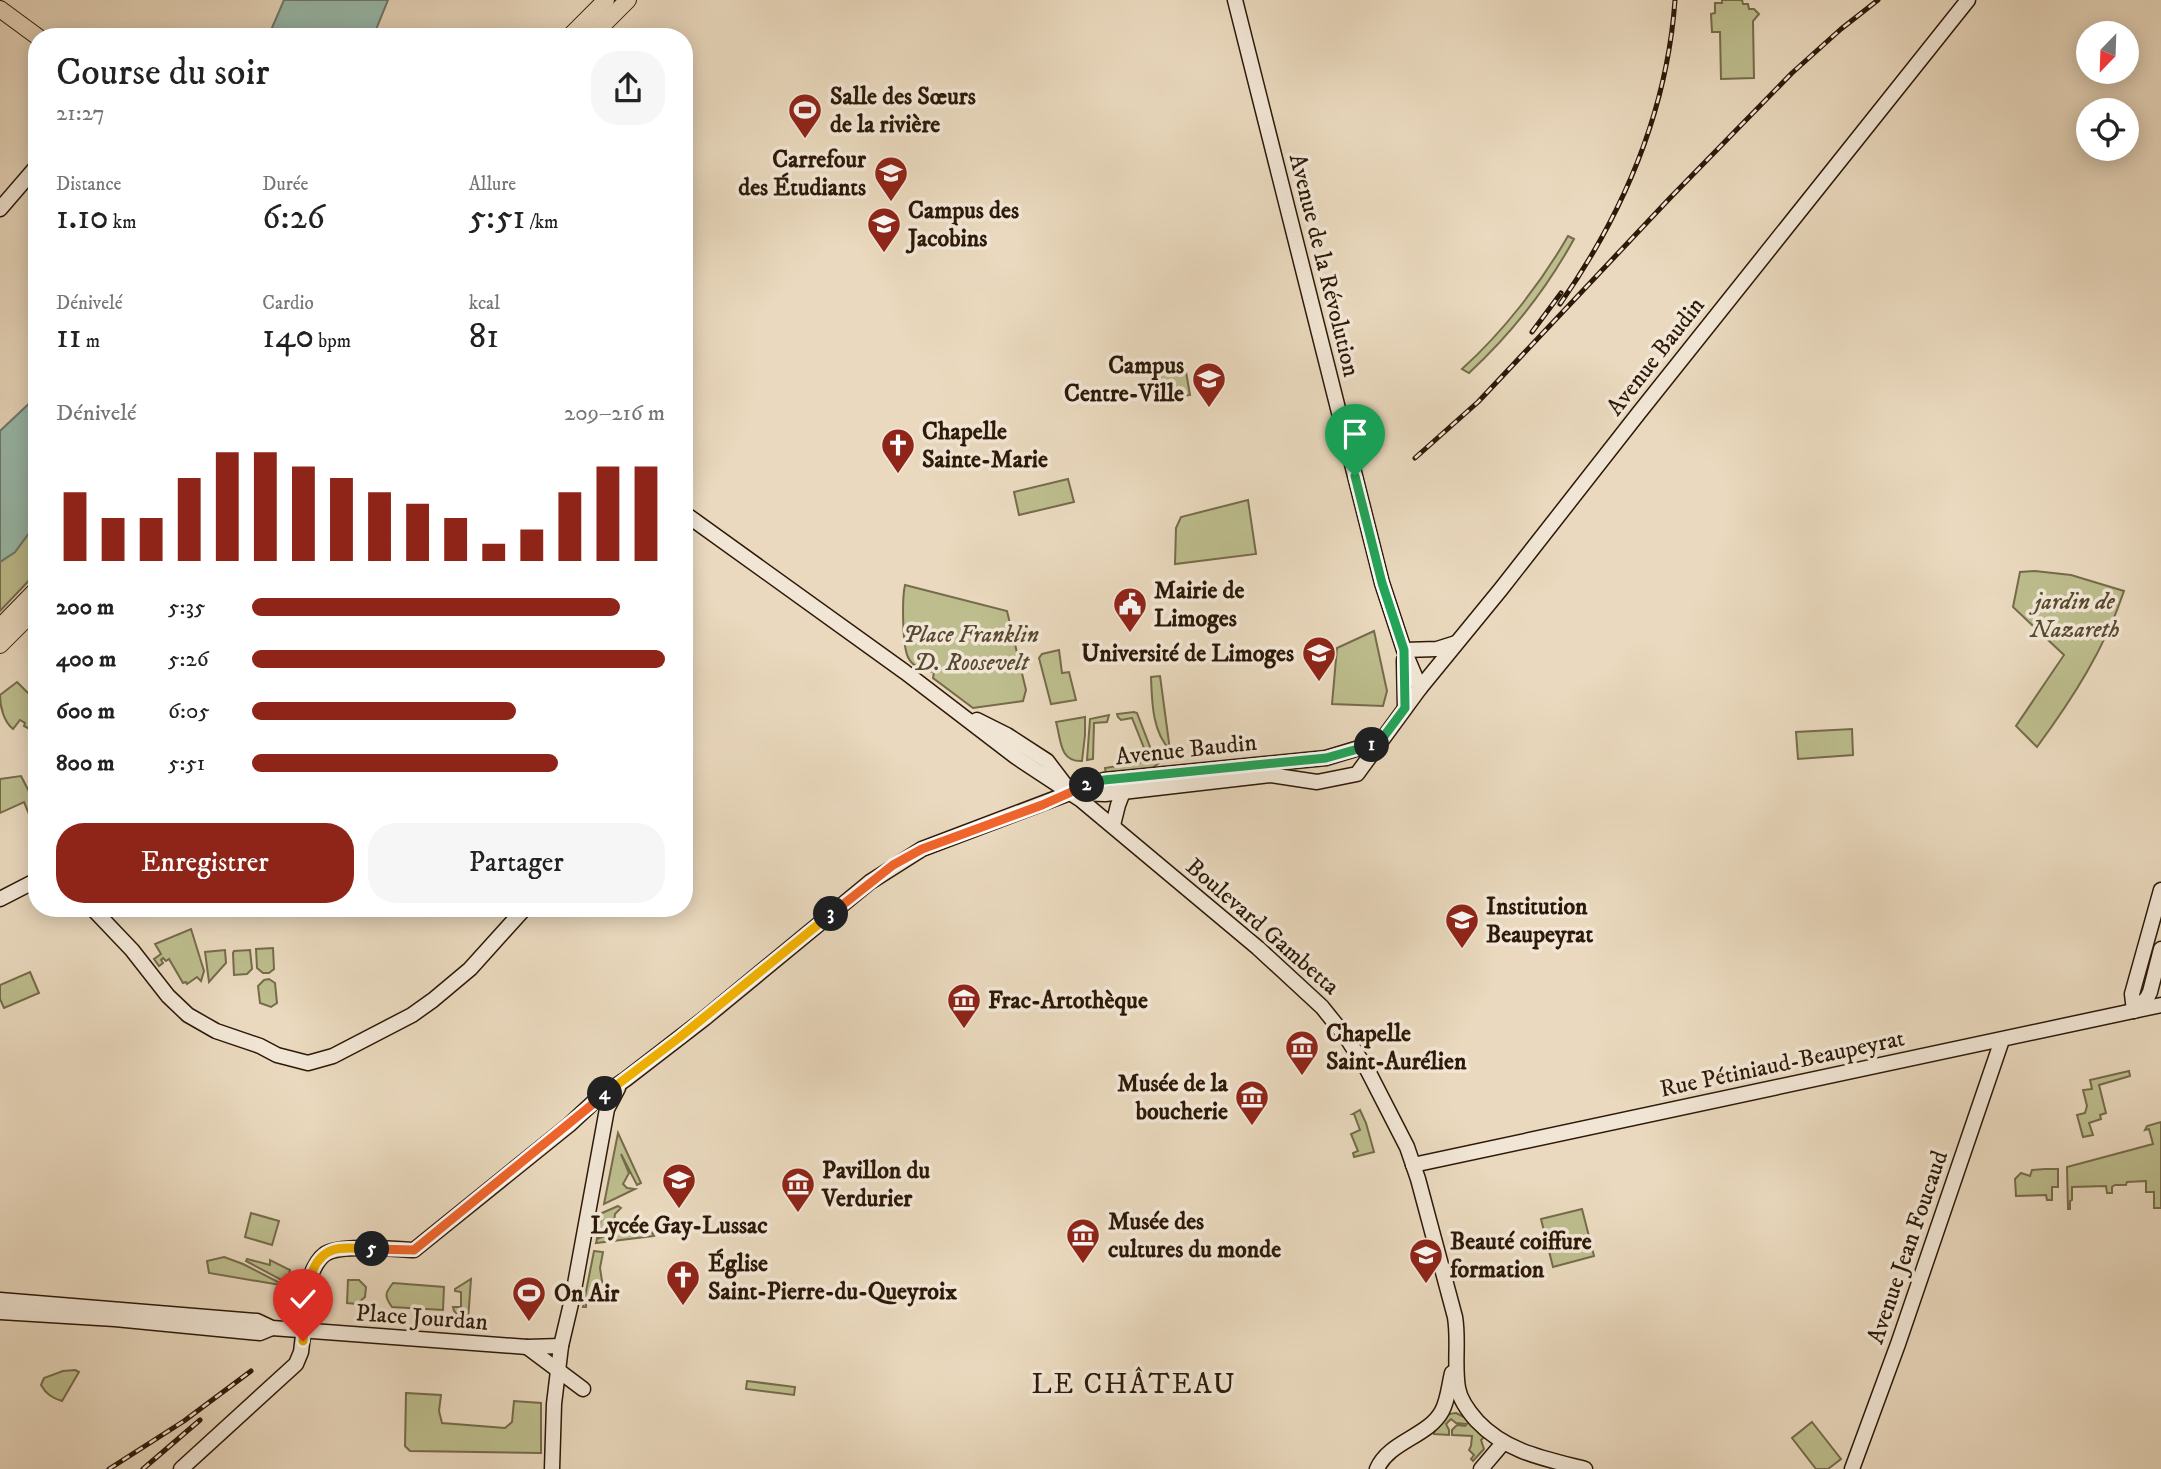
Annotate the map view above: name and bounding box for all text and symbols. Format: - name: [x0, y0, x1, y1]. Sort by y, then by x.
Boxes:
- north arrow: [2076, 21, 2138, 84]
- map controls: [2076, 21, 2139, 161]
- text: Course du soir: [56, 49, 269, 97]
- button: share: [591, 51, 665, 125]
- place label: Salle des Sœurs de la rivière: [830, 82, 976, 140]
- sports icon: Salle des Sœurs de la rivière: [786, 91, 824, 140]
- button: locate: [2076, 98, 2139, 161]
- text: 21:27: [56, 99, 105, 128]
- place label: Carrefour des Étudiants: [738, 145, 867, 203]
- street label: Avenue de la Révolution: [1282, 151, 1366, 380]
- school or university icon: Carrefour des Étudiants: [872, 154, 910, 203]
- text: Distance: [56, 173, 121, 196]
- text: Durée: [262, 173, 308, 196]
- text: Allure: [469, 173, 516, 196]
- text: 1.10: [56, 196, 109, 240]
- text: 6:26: [262, 196, 325, 240]
- text: 5:51: [469, 196, 525, 240]
- place label: Campus des Jacobins: [905, 196, 1019, 254]
- school or university icon: Campus des Jacobins: [865, 205, 903, 254]
- text: km: [109, 211, 137, 234]
- text: /km: [525, 211, 558, 234]
- street label: Avenue Baudin: [1600, 291, 1712, 422]
- text: Dénivelé: [56, 292, 123, 315]
- text: Cardio: [262, 292, 314, 315]
- text: kcal: [469, 292, 500, 315]
- text: 11: [56, 315, 82, 359]
- text: 140: [262, 315, 314, 359]
- text: 81: [469, 315, 499, 359]
- text: m: [82, 330, 100, 353]
- text: bpm: [314, 330, 351, 353]
- place label: Campus Centre-Ville: [1064, 351, 1184, 409]
- school or university icon: Campus Centre-Ville: [1190, 360, 1228, 409]
- text: Dénivelé: [56, 399, 137, 428]
- text: 209–216 m: [564, 399, 665, 428]
- pin: [1325, 404, 1385, 476]
- icon: arrive: [1336, 415, 1374, 453]
- place label: Chapelle Sainte-Marie: [922, 417, 1048, 475]
- church icon: Chapelle Sainte-Marie: [879, 426, 917, 475]
- place label: Mairie de Limoges: [1154, 576, 1244, 634]
- public building icon: Mairie de Limoges: [1111, 585, 1149, 634]
- park label: jardin de Nazareth: [2028, 587, 2120, 645]
- text: 200 m: [56, 593, 114, 622]
- text: 5:35: [168, 593, 205, 622]
- park label: Place Franklin D. Roosevelt: [903, 620, 1039, 678]
- school or university icon: Université de Limoges: [1300, 634, 1338, 683]
- place label: Université de Limoges: [1081, 639, 1294, 669]
- text: 400 m: [56, 645, 116, 674]
- text: 5:26: [168, 645, 209, 674]
- text: 600 m: [56, 697, 115, 726]
- text: 6:05: [168, 697, 210, 726]
- street label: Avenue Baudin: [1114, 728, 1259, 772]
- pin: 1: [1354, 728, 1390, 762]
- text: 1: [1368, 733, 1375, 756]
- text: 800 m: [56, 749, 114, 778]
- text: 5:51: [168, 749, 205, 778]
- pin: 2: [1070, 768, 1104, 802]
- text: 2: [1082, 773, 1091, 796]
- button: Enregistrer: [56, 823, 354, 903]
- button: Partager: [368, 823, 665, 903]
- street label: Boulevard Gambetta: [1179, 852, 1346, 1002]
- place label: Institution Beaupeyrat: [1486, 892, 1593, 950]
- pin: 3: [814, 897, 848, 932]
- school or university icon: Institution Beaupeyrat: [1443, 901, 1481, 950]
- text: 3: [827, 902, 834, 925]
- museum icon: Frac-Artothèque: [945, 981, 983, 1030]
- place label: Frac-Artothèque: [988, 986, 1148, 1016]
- place label: Chapelle Saint-Aurélien: [1326, 1019, 1467, 1077]
- street label: Rue Pétiniaud-Beaupeyrat: [1657, 1023, 1908, 1105]
- museum icon: Chapelle Saint-Aurélien: [1283, 1028, 1321, 1077]
- place label: Musée de la boucherie: [1117, 1069, 1229, 1127]
- pin: 4: [588, 1076, 622, 1112]
- museum icon: Musée de la boucherie: [1233, 1078, 1271, 1127]
- text: 4: [599, 1082, 610, 1105]
- street label: Avenue Jean Foucaud: [1861, 1147, 1955, 1348]
- place label: Pavillon du Verdurier: [821, 1156, 930, 1214]
- school or university icon: Lycée Gay-Lussac: [660, 1161, 698, 1210]
- museum icon: Pavillon du Verdurier: [779, 1165, 817, 1214]
- place label: Musée des cultures du monde: [1108, 1207, 1281, 1265]
- place label: Lycée Gay-Lussac: [590, 1211, 768, 1241]
- museum icon: Musée des cultures du monde: [1064, 1216, 1102, 1265]
- place label: Beauté coiffure formation: [1449, 1227, 1592, 1285]
- pin: 5: [354, 1232, 390, 1266]
- school or university icon: Beauté coiffure formation: [1407, 1236, 1445, 1285]
- text: 5: [367, 1237, 376, 1260]
- place label: Église Saint-Pierre-du-Queyroix: [708, 1248, 957, 1307]
- church icon: Église Saint-Pierre-du-Queyroix: [664, 1258, 702, 1307]
- pin: [273, 1269, 333, 1341]
- sports icon: On Air: [510, 1274, 548, 1323]
- place label: On Air: [554, 1279, 620, 1309]
- icon: check: [284, 1280, 322, 1318]
- street label: Place Jourdan: [355, 1298, 490, 1338]
- district label: LE CHÂTEAU: [1031, 1366, 1237, 1402]

